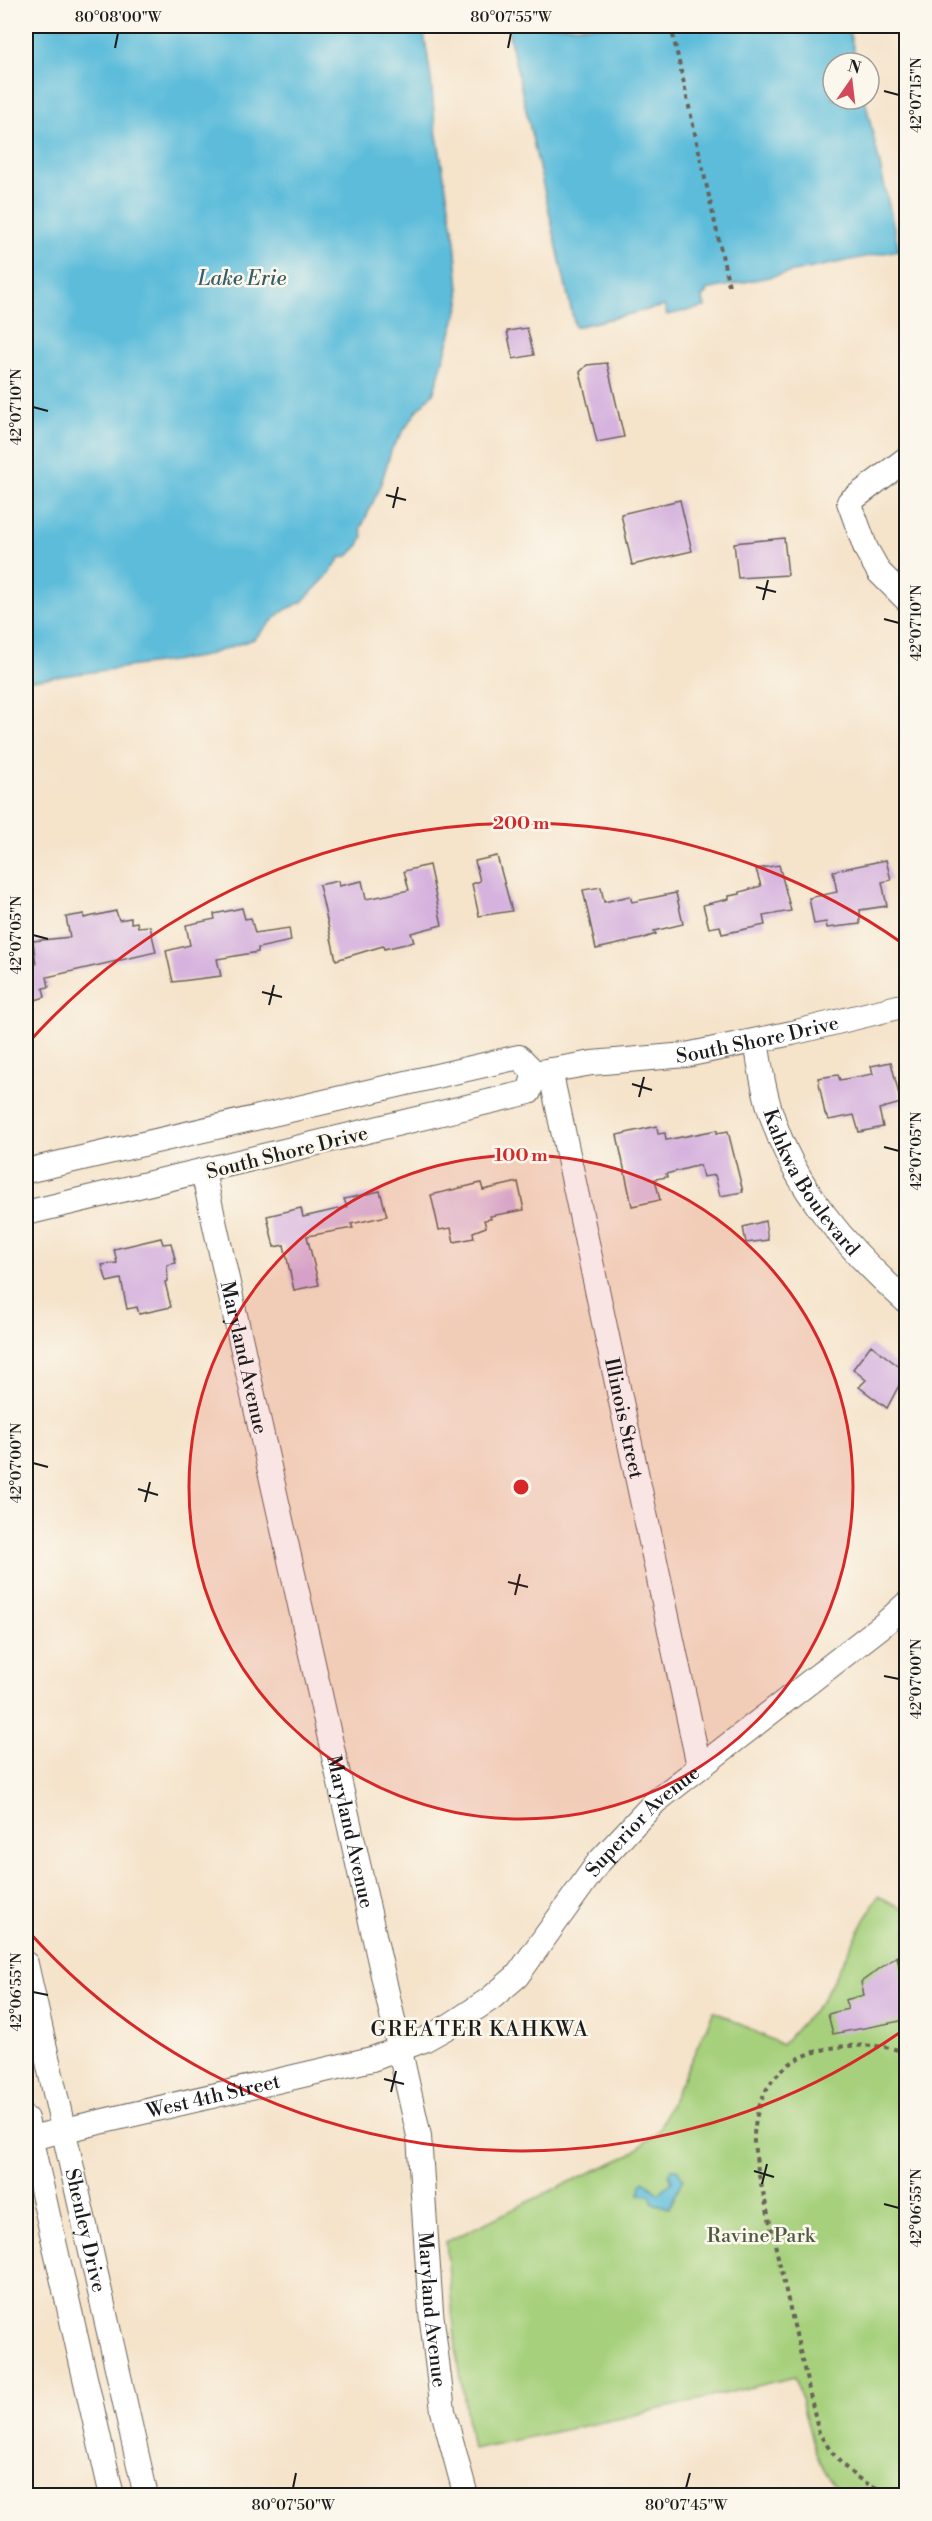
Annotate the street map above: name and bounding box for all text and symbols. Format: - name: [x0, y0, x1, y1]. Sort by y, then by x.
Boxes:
- text: 80°08'00"W: [75, 8, 162, 27]
- text: 80°07'55"W: [470, 8, 552, 27]
- north arrow: [821, 51, 881, 111]
- text: N: [846, 56, 863, 79]
- text: 42°07'15"N: [907, 57, 926, 133]
- water label: Lake Erie: [197, 266, 287, 292]
- text: 42°07'10"N: [7, 369, 26, 445]
- text: 42°07'10"N: [907, 585, 926, 661]
- text: 200 m: [493, 812, 550, 835]
- text: 42°07'05"N: [7, 896, 26, 974]
- street label: South Shore Drive: [675, 1011, 841, 1070]
- street label: Kahkwa Boulevard: [756, 1106, 865, 1262]
- text: 42°07'05"N: [907, 1112, 926, 1190]
- street label: South Shore Drive: [204, 1121, 371, 1186]
- text: 100 m: [494, 1144, 548, 1167]
- street label: Maryland Avenue: [214, 1279, 272, 1437]
- street label: Illinois Street: [598, 1356, 648, 1481]
- text: 42°07'00"N: [7, 1423, 26, 1503]
- centre of rings: [511, 1477, 531, 1497]
- text: 42°07'00"N: [907, 1639, 926, 1719]
- street label: Maryland Avenue: [320, 1753, 379, 1911]
- street label: Superior Avenue: [581, 1761, 705, 1882]
- text: 42°06'55"N: [7, 1953, 26, 2031]
- district label: GREATER KAHKWA: [371, 2017, 589, 2043]
- street label: West 4th Street: [143, 2070, 283, 2125]
- street label: Shenley Drive: [59, 2166, 111, 2295]
- text: 42°06'55"N: [907, 2169, 926, 2247]
- park label: Ravine Park: [707, 2224, 817, 2249]
- street label: Maryland Avenue: [412, 2231, 451, 2389]
- text: 80°07'50"W: [251, 2496, 335, 2515]
- text: 80°07'45"W: [645, 2496, 727, 2515]

